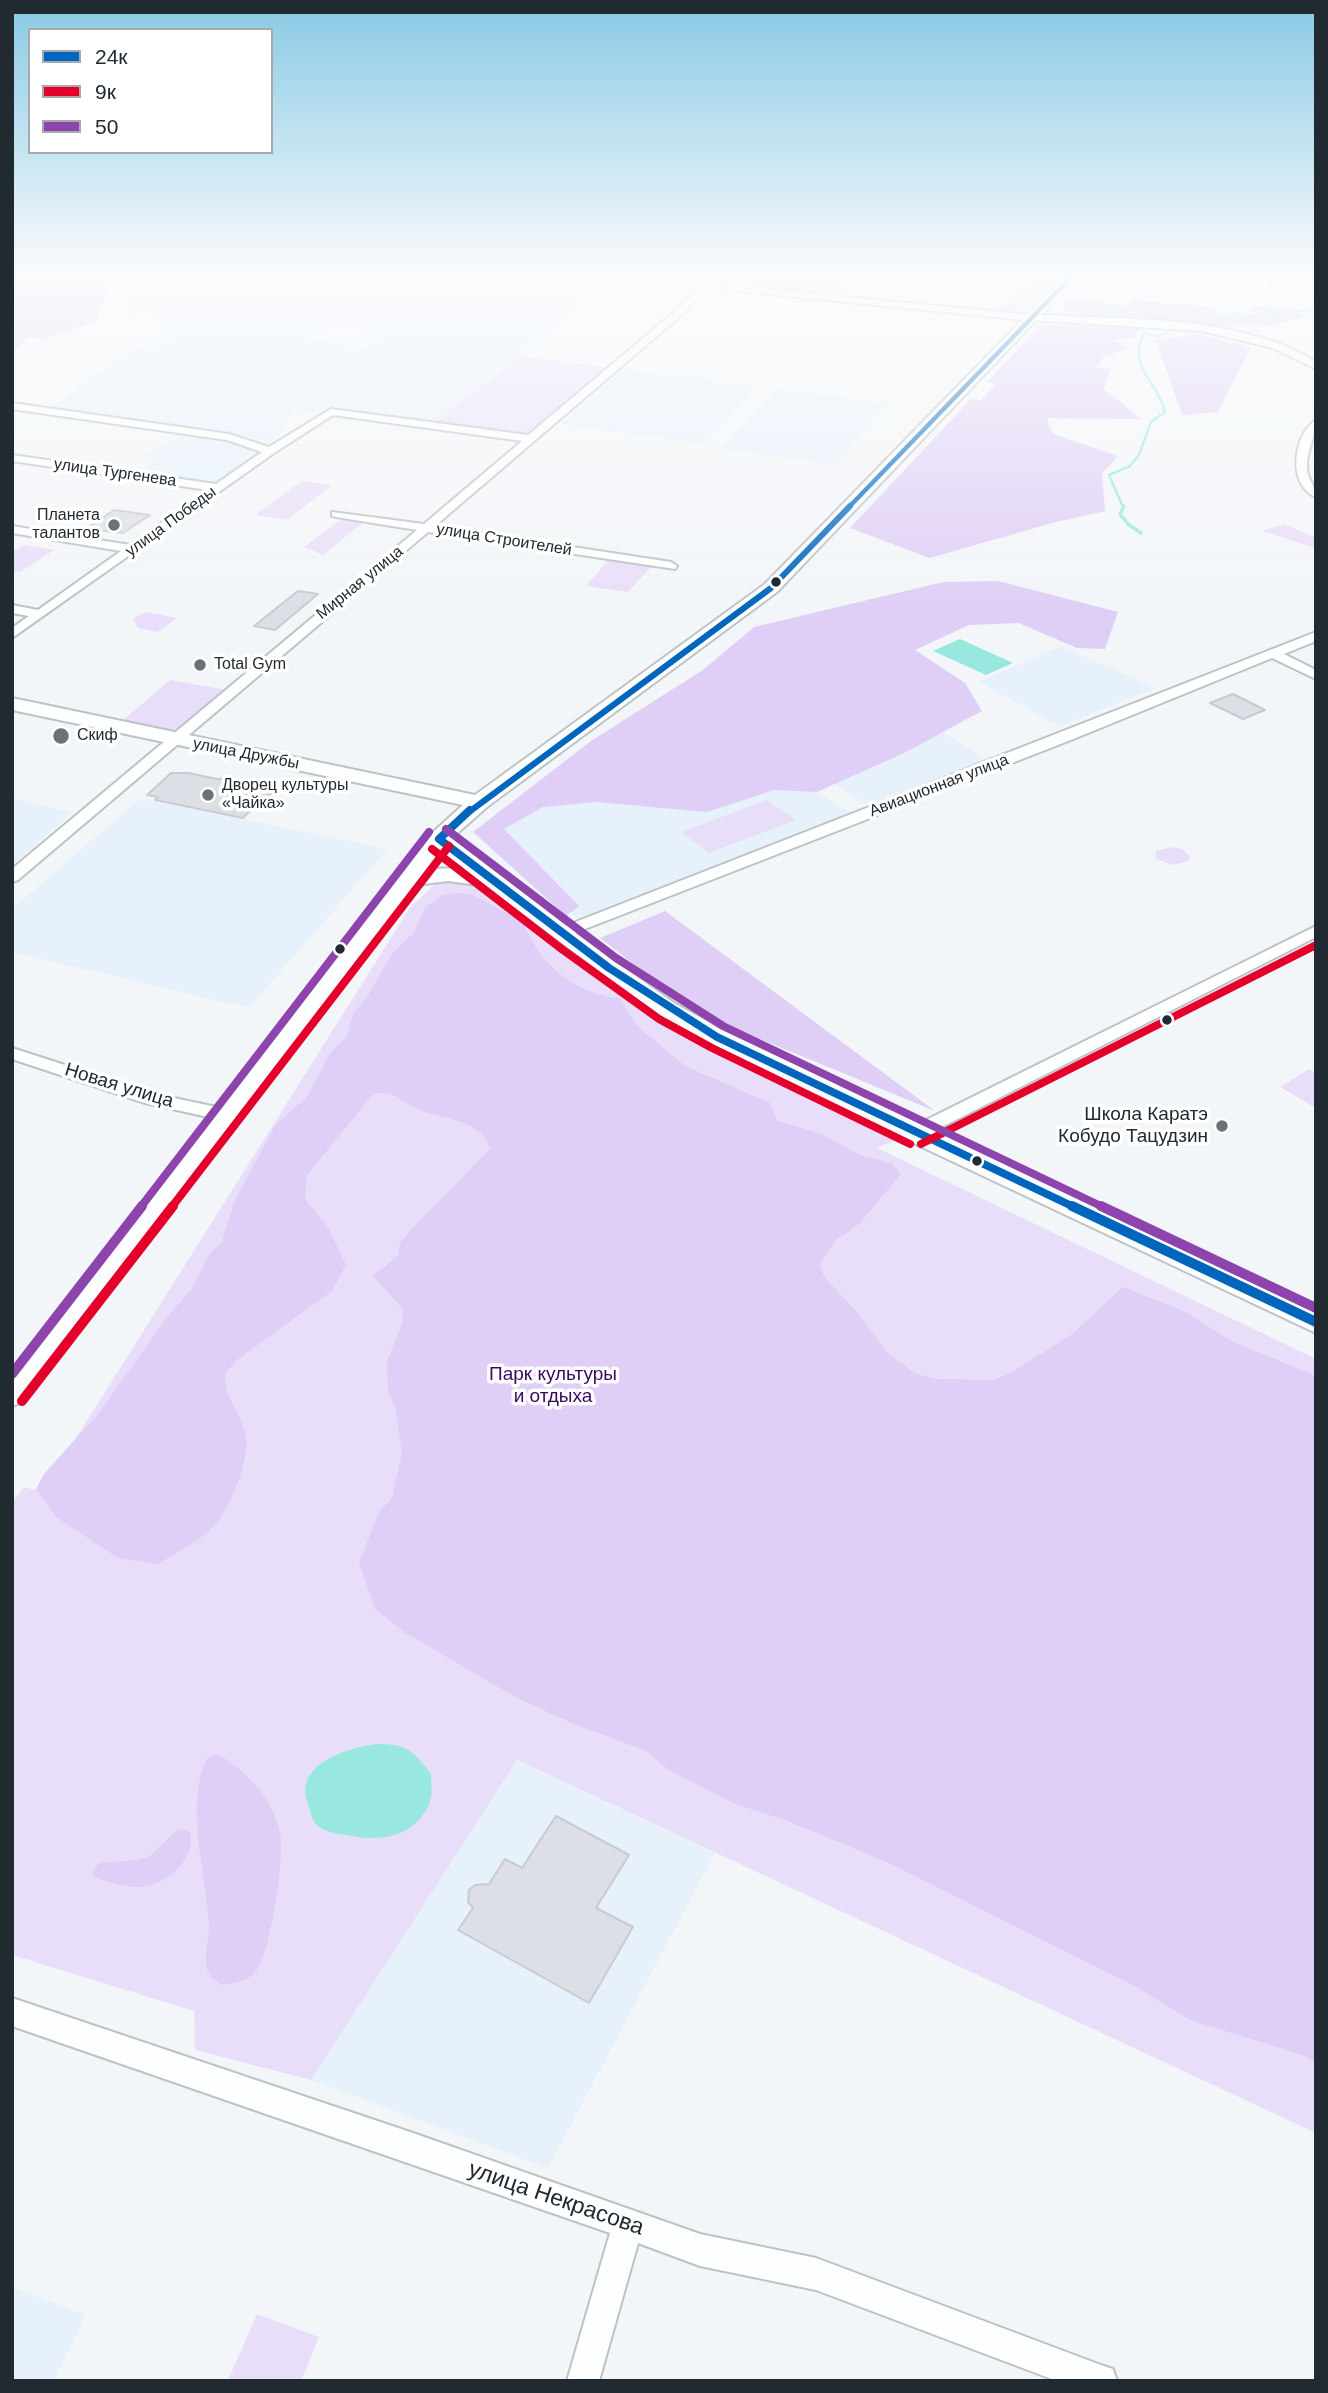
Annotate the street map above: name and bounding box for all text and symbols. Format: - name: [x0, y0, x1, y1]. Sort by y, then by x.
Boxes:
- legend: [28, 28, 273, 154]
- text: 24к: [95, 45, 128, 68]
- text: 9к: [95, 80, 116, 103]
- text: 50: [95, 115, 118, 138]
- street label: улица Тургенева: [53, 455, 177, 491]
- street label: улица Победы: [122, 483, 220, 561]
- place label: Планета талантов: [32, 506, 100, 544]
- marker: Планета талантов: [106, 517, 122, 533]
- street label: улица Строителей: [435, 520, 573, 560]
- street label: Мирная улица: [313, 542, 407, 624]
- unlabelled marker: [769, 575, 783, 589]
- place label: Total Gym: [214, 655, 286, 675]
- marker: Total Gym: [192, 657, 208, 673]
- marker: Скиф: [51, 726, 71, 746]
- place label: Скиф: [77, 726, 118, 746]
- street label: улица Дружбы: [191, 734, 301, 774]
- street label: Авиационная улица: [867, 751, 1011, 821]
- place label: Дворец культуры «Чайка»: [222, 776, 348, 814]
- marker: Дворец культуры «Чайка»: [200, 787, 216, 803]
- unlabelled marker: [333, 942, 347, 956]
- unlabelled marker: [1160, 1013, 1174, 1027]
- street label: Новая улица: [62, 1059, 176, 1113]
- place label: Школа Каратэ Кобудо Тацудзин: [1058, 1104, 1208, 1148]
- marker: Школа Каратэ Кобудо Тацудзин: [1214, 1118, 1230, 1134]
- unlabelled marker: [970, 1154, 984, 1168]
- park label: Парк культуры и отдыха: [489, 1364, 617, 1408]
- street label: улица Некрасова: [465, 2156, 647, 2242]

